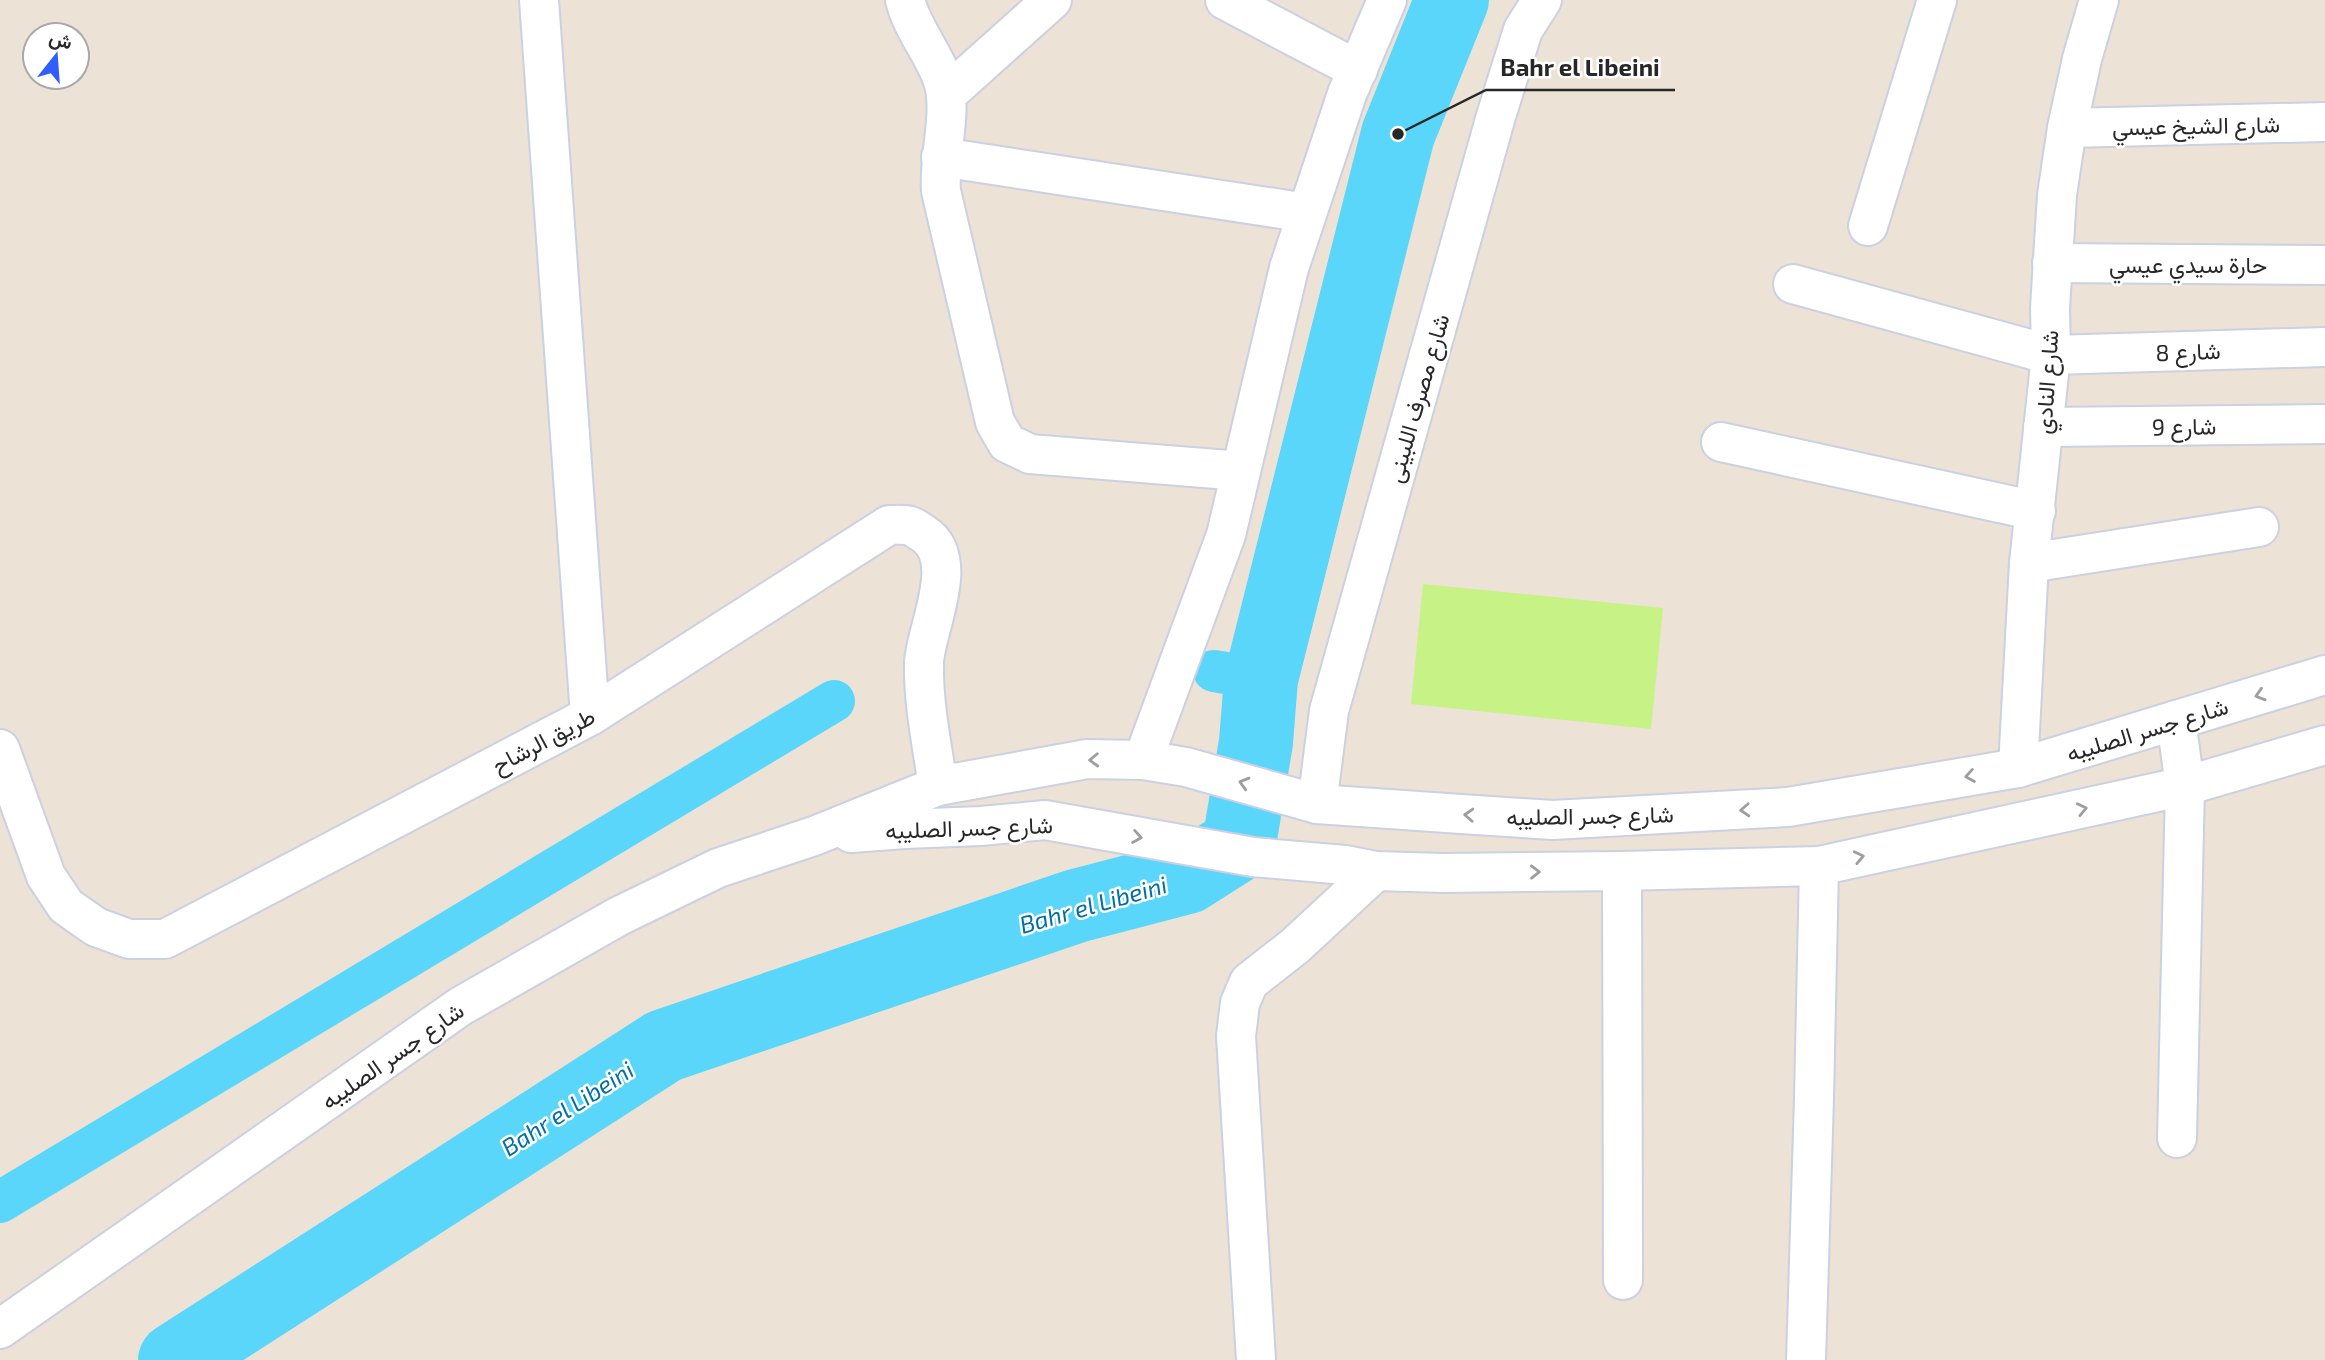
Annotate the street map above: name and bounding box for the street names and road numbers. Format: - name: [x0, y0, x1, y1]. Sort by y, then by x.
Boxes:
- street label: شارع الشيخ عيسي: [2112, 110, 2280, 146]
- street label: حارة سيدي عيسي: [2109, 250, 2267, 284]
- street label: شارع مصرف اللبينى: [1380, 310, 1457, 486]
- street label: شارع النادي: [2028, 329, 2070, 435]
- street label: شارع 8: [2155, 336, 2221, 369]
- street label: شارع 9: [2151, 411, 2217, 444]
- street label: شارع جسر الصليبه: [2063, 691, 2232, 770]
- street label: طريق الرشاح: [487, 701, 601, 781]
- street label: شارع جسر الصليبه: [1506, 800, 1674, 833]
- street label: شارع جسر الصليبه: [885, 810, 1053, 847]
- street label: شارع جسر الصليبه: [315, 995, 470, 1117]

